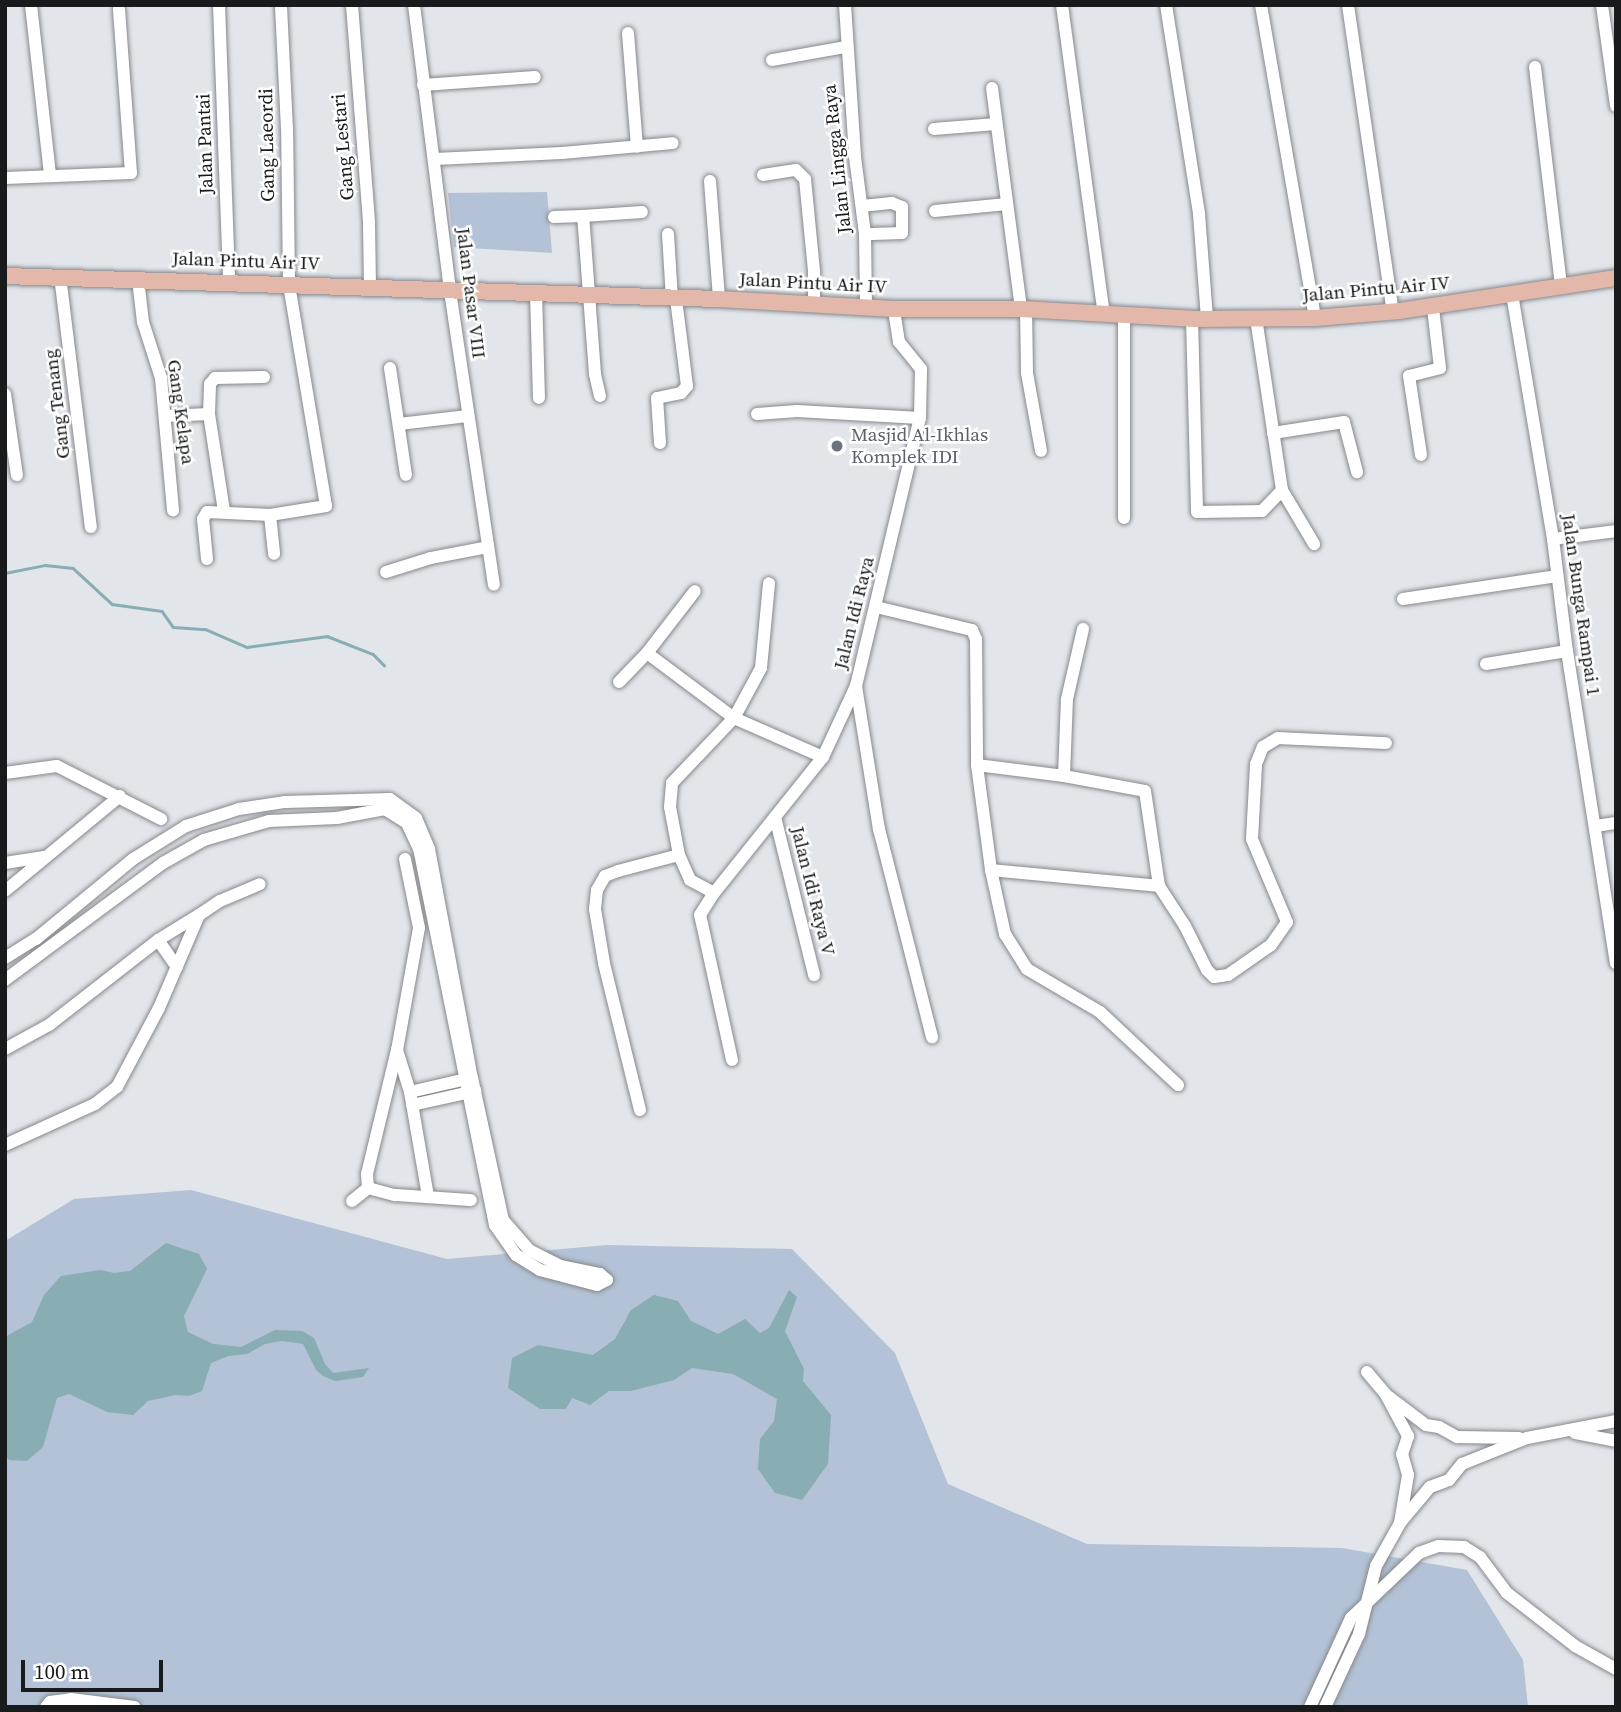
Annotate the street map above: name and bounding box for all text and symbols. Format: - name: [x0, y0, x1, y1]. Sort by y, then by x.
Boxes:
- street label: Jalan Lingga Raya: [818, 83, 856, 235]
- street label: Gang Laeordi: [255, 88, 279, 202]
- street label: Jalan Pantai: [192, 93, 218, 195]
- street label: Gang Lestari: [327, 93, 359, 201]
- street label: Jalan Pasar VIII: [452, 226, 490, 360]
- street label: Jalan Pintu Air IV: [172, 247, 320, 275]
- street label: Jalan Pintu Air IV: [738, 268, 888, 298]
- street label: Jalan Pintu Air IV: [1301, 271, 1451, 307]
- street label: Gang Tenang: [39, 348, 75, 460]
- street label: Gang Kelapa: [162, 358, 200, 466]
- place label: Masjid Al-Ikhlas Komplek IDI: [851, 424, 988, 468]
- marker: Masjid Al-Ikhlas Komplek IDI: [829, 438, 845, 454]
- street label: Jalan Bunga Rampai 1: [1557, 512, 1605, 698]
- street label: Jalan Idi Raya: [829, 554, 879, 672]
- street label: Jalan Idi Raya V: [786, 824, 840, 958]
- scale bar: [24, 1646, 166, 1690]
- text: 100 m: [34, 1657, 89, 1686]

